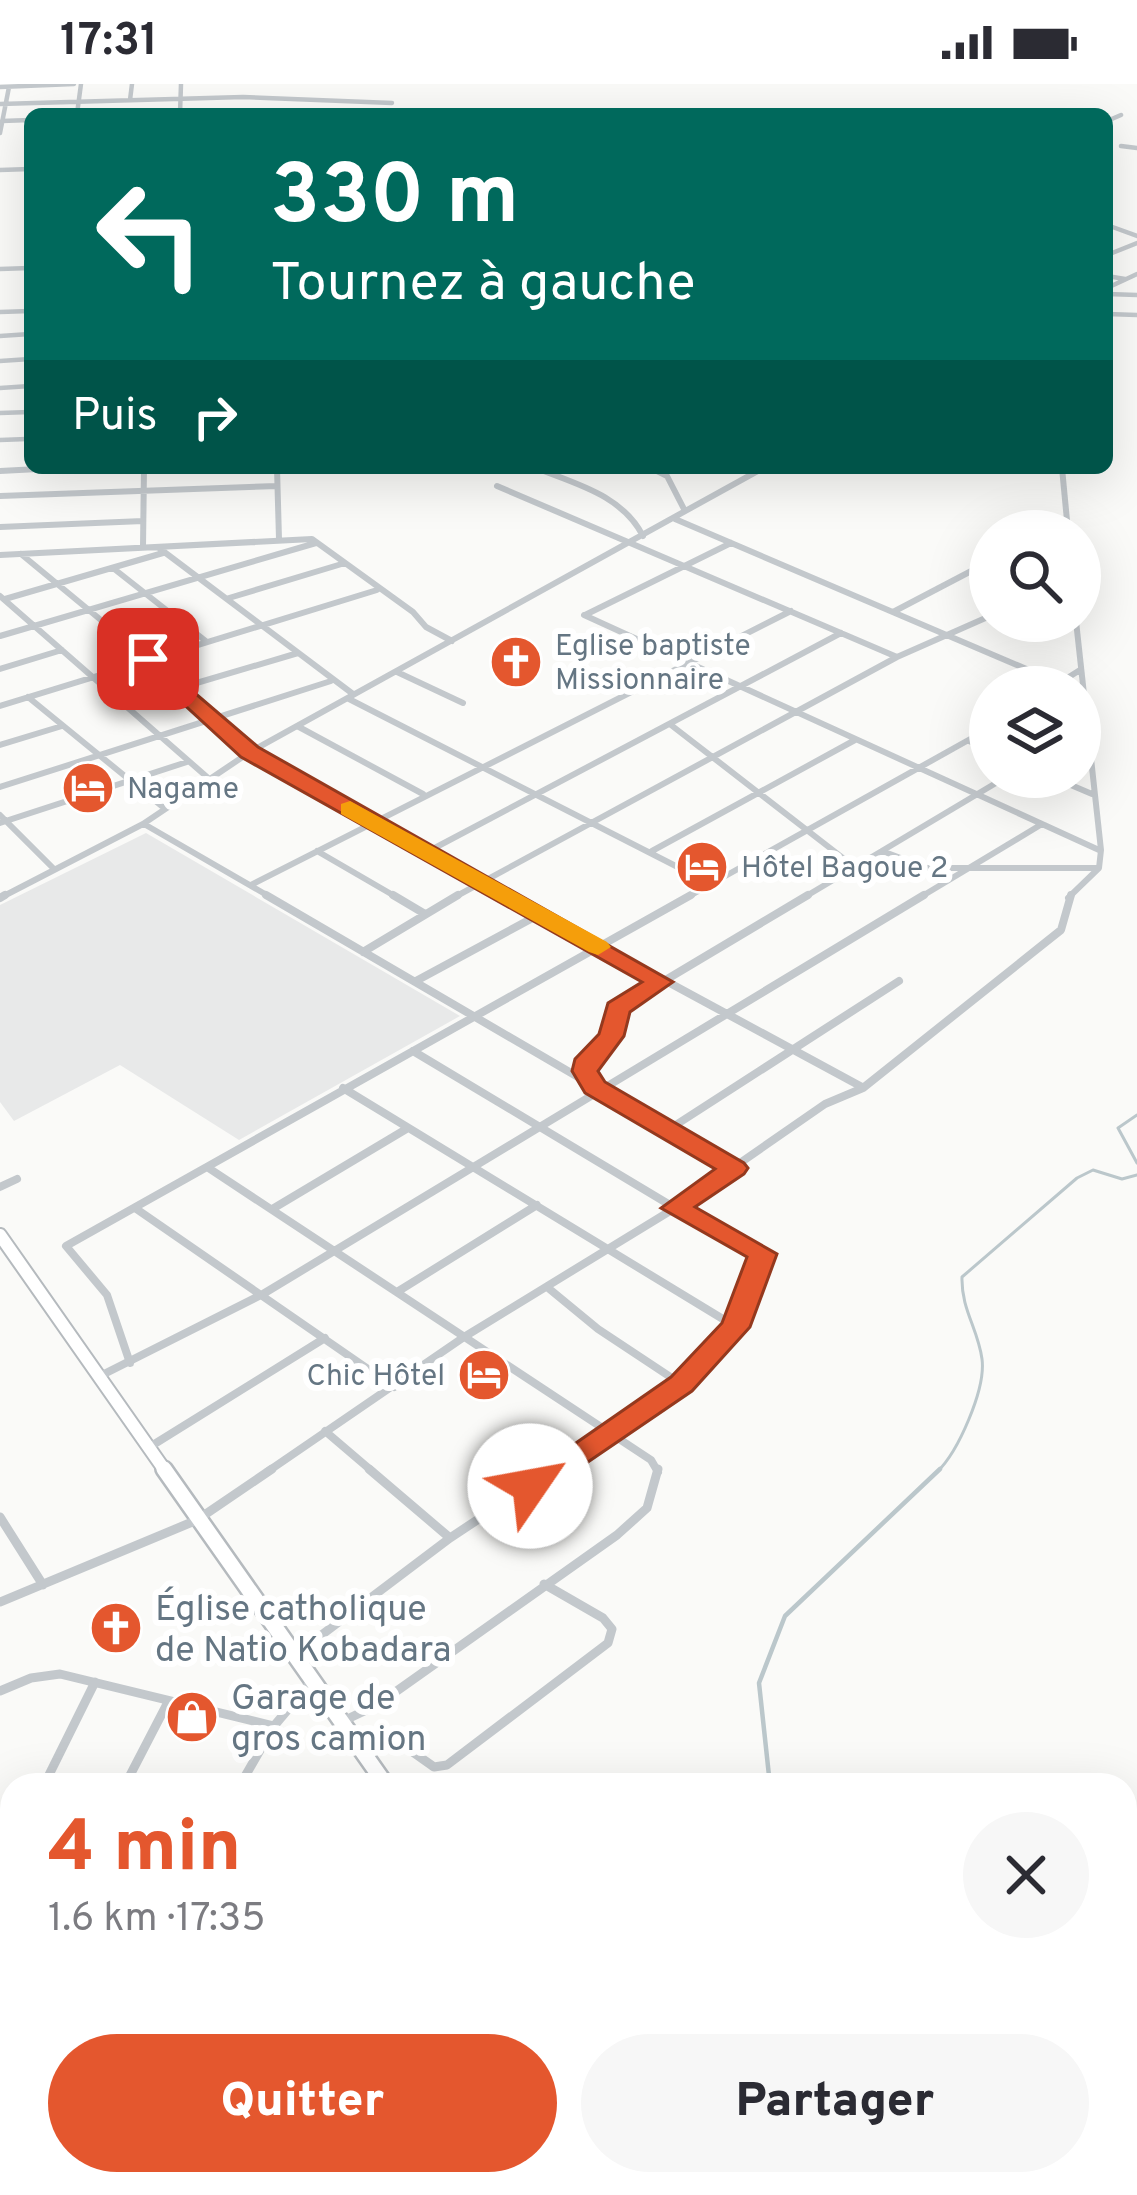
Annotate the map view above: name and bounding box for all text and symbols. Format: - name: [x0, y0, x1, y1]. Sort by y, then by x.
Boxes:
- text: 17:31: [60, 14, 158, 71]
- text: 330 m: [270, 147, 519, 253]
- icon: left: [72, 156, 228, 312]
- text: Tournez à gauche: [270, 251, 696, 320]
- icon: right: [182, 384, 248, 450]
- text: Puis: [72, 389, 158, 446]
- map controls: [969, 510, 1101, 798]
- button: search: [969, 510, 1101, 642]
- pin: [97, 608, 199, 710]
- icon: arrive: [115, 626, 181, 692]
- place label: Eglise baptiste Missionnaire: [555, 629, 751, 700]
- church icon: Eglise baptiste Missionnaire: [488, 634, 544, 690]
- button: layers: [969, 666, 1101, 798]
- hotel icon: Nagame: [60, 760, 116, 816]
- place label: Nagame: [127, 772, 239, 809]
- hotel icon: Hôtel Bagoue 2: [674, 839, 730, 895]
- place label: Hôtel Bagoue 2: [741, 851, 948, 888]
- hotel icon: Chic Hôtel: [456, 1347, 512, 1403]
- place label: Chic Hôtel: [307, 1359, 445, 1396]
- position arrow: [467, 1423, 593, 1549]
- place label: Église catholique de Natio Kobadara: [155, 1586, 451, 1675]
- church icon: Église catholique de Natio Kobadara: [88, 1600, 144, 1656]
- place label: Garage de gros camion: [231, 1677, 427, 1764]
- shop icon: Garage de gros camion: [164, 1689, 220, 1745]
- text: 4 min: [48, 1805, 241, 1897]
- button: close: [963, 1812, 1089, 1938]
- text: 1.6 km · 17:35: [48, 1896, 266, 1945]
- button: Quitter: [48, 2034, 557, 2172]
- button: Partager: [581, 2034, 1089, 2172]

